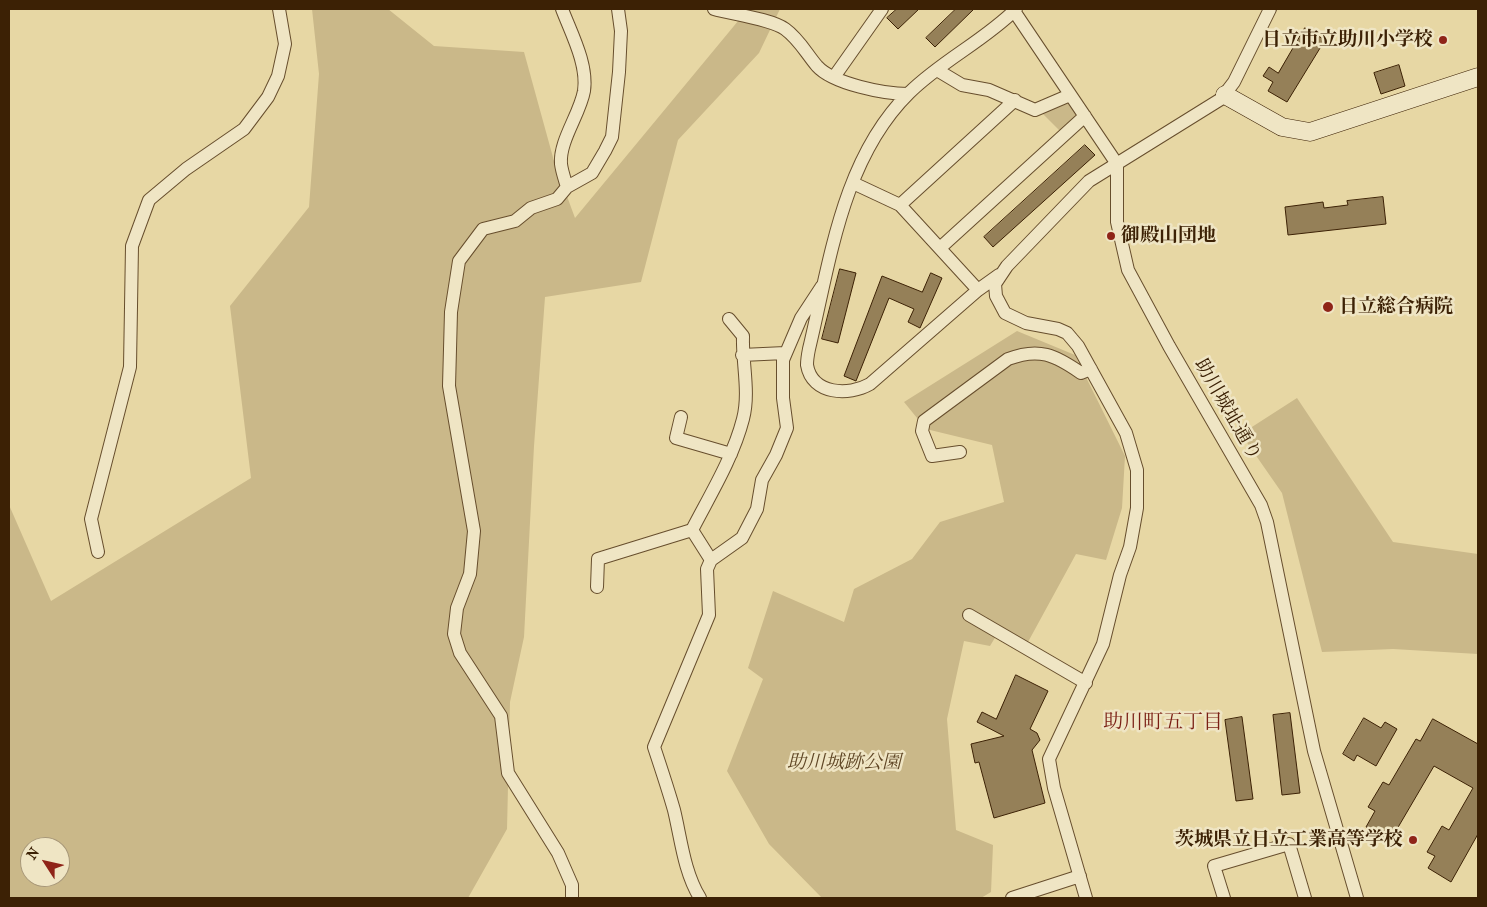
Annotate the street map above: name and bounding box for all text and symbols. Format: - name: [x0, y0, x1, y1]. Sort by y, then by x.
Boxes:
- place label: 日立市立助川小学校: [1262, 29, 1433, 51]
- marker: 日立市立助川小学校: [1437, 34, 1449, 46]
- place label: 御殿山団地: [1121, 225, 1216, 247]
- marker: 御殿山団地: [1105, 230, 1117, 242]
- place label: 日立総合病院: [1339, 296, 1453, 318]
- marker: 日立総合病院: [1321, 300, 1335, 314]
- street label: 助川城址通り: [1189, 355, 1265, 465]
- district label: 助川町五丁目: [1103, 711, 1223, 735]
- park label: 助川城跡公園: [787, 752, 901, 774]
- place label: 茨城県立日立工業高等学校: [1175, 829, 1403, 851]
- marker: 茨城県立日立工業高等学校: [1407, 834, 1419, 846]
- north arrow: [20, 837, 70, 887]
- text: N: [23, 844, 43, 863]

